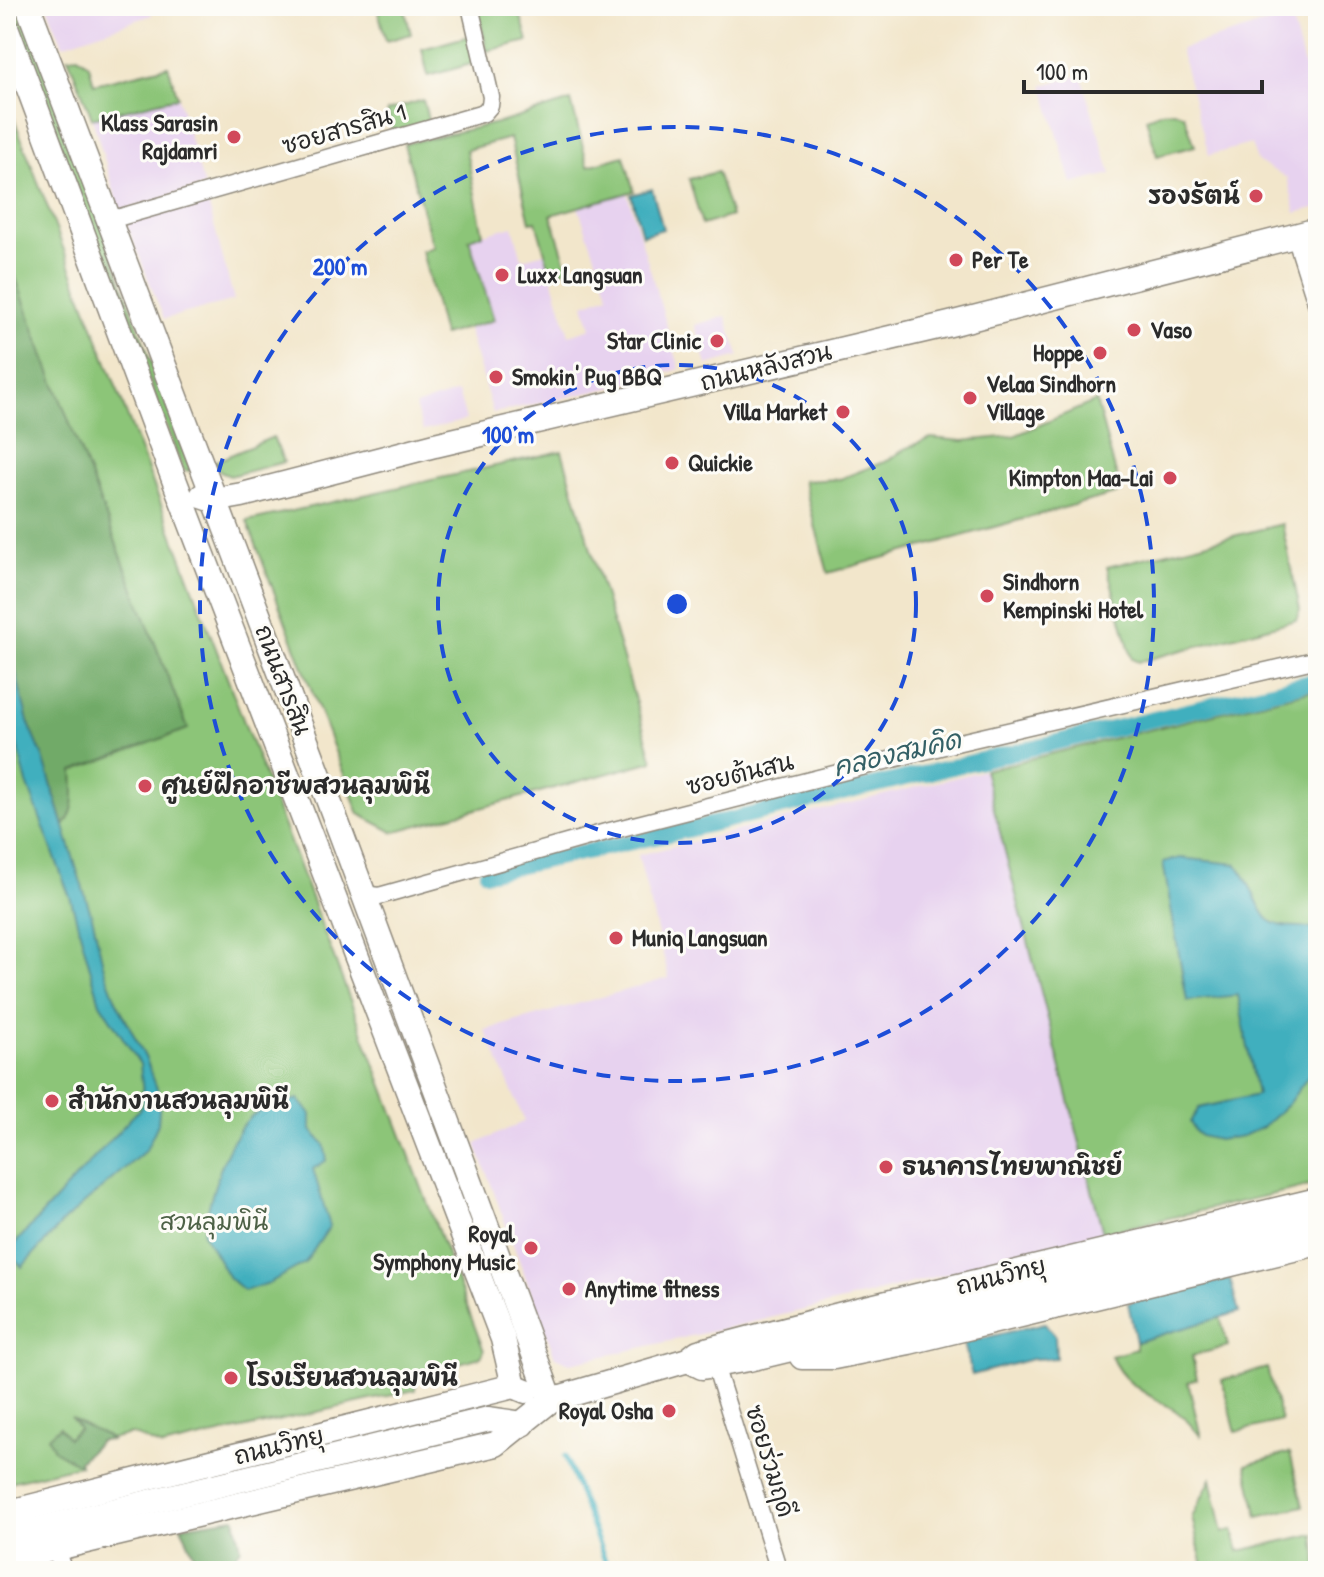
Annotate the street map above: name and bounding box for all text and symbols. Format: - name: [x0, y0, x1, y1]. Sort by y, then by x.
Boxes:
- scale bar: [1024, 44, 1262, 94]
- text: 100 m: [1036, 55, 1088, 87]
- street label: ซอยสารสิน 1: [278, 95, 409, 161]
- place label: Klass Sarasin Rajdamri: [101, 106, 218, 166]
- marker: Klass Sarasin Rajdamri: [225, 128, 243, 146]
- place label: รองรัตน์: [1148, 179, 1240, 211]
- marker: รองรัตน์: [1247, 187, 1265, 205]
- place label: Per Te: [972, 243, 1029, 275]
- text: 200 m: [313, 250, 367, 282]
- marker: Per Te: [947, 251, 965, 269]
- place label: Luxx Langsuan: [518, 258, 643, 291]
- marker: Luxx Langsuan: [493, 266, 511, 284]
- place label: Vaso: [1150, 313, 1192, 345]
- marker: Vaso: [1125, 321, 1143, 339]
- place label: Star Clinic: [607, 324, 702, 356]
- marker: Star Clinic: [708, 332, 726, 350]
- street label: ถนนหลังสวน: [697, 334, 835, 398]
- place label: Hoppe: [1033, 336, 1084, 369]
- marker: Hoppe: [1091, 344, 1109, 362]
- place label: Smokin' Pug BBQ: [512, 360, 662, 393]
- place label: Velaa Sindhorn Village: [986, 367, 1116, 428]
- marker: Smokin' Pug BBQ: [487, 368, 505, 386]
- marker: Velaa Sindhorn Village: [961, 389, 979, 407]
- place label: Villa Market: [722, 395, 828, 427]
- marker: Villa Market: [834, 403, 852, 421]
- text: 100 m: [482, 418, 534, 450]
- place label: Quickie: [688, 446, 753, 478]
- marker: Quickie: [663, 454, 681, 472]
- place label: Kimpton Maa-Lai: [1009, 461, 1154, 494]
- marker: Kimpton Maa-Lai: [1161, 469, 1179, 487]
- place label: Sindhorn Kempinski Hotel: [1003, 565, 1144, 626]
- marker: Sindhorn Kempinski Hotel: [978, 587, 996, 605]
- centre of rings: [663, 590, 691, 618]
- street label: ถนนสารสิน: [248, 620, 320, 740]
- water label: คลองสมคิด: [830, 721, 965, 784]
- street label: ซอยต้นสน: [683, 744, 797, 802]
- place label: ศูนย์ฝึกอาชีพสวนลุมพินี: [161, 769, 430, 804]
- marker: ศูนย์ฝึกอาชีพสวนลุมพินี: [136, 777, 154, 795]
- place label: Muniq Langsuan: [632, 921, 768, 954]
- marker: Muniq Langsuan: [607, 929, 625, 947]
- place label: สำนักงานสวนลุมพินี: [68, 1084, 289, 1119]
- marker: สำนักงานสวนลุมพินี: [43, 1092, 61, 1110]
- place label: ธนาคารไทยพาณิชย์: [902, 1150, 1123, 1182]
- marker: ธนาคารไทยพาณิชย์: [877, 1158, 895, 1176]
- park label: สวนลุมพินี: [160, 1205, 268, 1240]
- place label: Royal Symphony Music: [373, 1217, 516, 1278]
- marker: Royal Symphony Music: [522, 1239, 540, 1257]
- street label: ถนนวิทยุ: [952, 1248, 1050, 1305]
- place label: Anytime fitness: [585, 1272, 719, 1305]
- marker: Anytime fitness: [560, 1280, 578, 1298]
- place label: โรงเรียนสวนลุมพินี: [246, 1361, 458, 1396]
- marker: โรงเรียนสวนลุมพินี: [222, 1369, 240, 1387]
- place label: Royal Osha: [559, 1394, 654, 1427]
- street label: ซอยร่วมฤดี: [738, 1401, 803, 1521]
- marker: Royal Osha: [660, 1402, 678, 1420]
- street label: ถนนวิทยุ: [230, 1418, 328, 1475]

